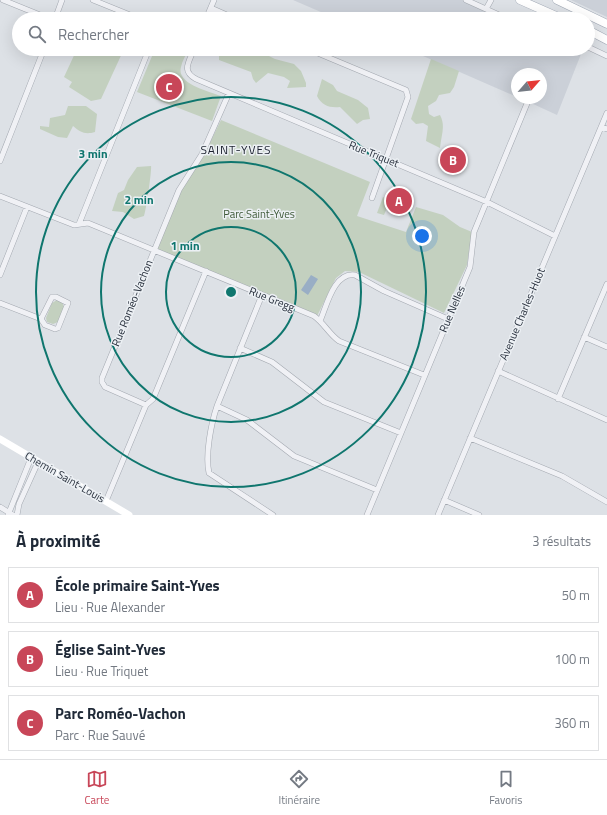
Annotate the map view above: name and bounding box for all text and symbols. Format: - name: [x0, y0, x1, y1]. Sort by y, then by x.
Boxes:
- search box: [12, 12, 595, 56]
- icon: search: [26, 23, 48, 45]
- text: Rechercher: [58, 23, 129, 46]
- north arrow: [511, 68, 547, 104]
- pin: C: [156, 72, 182, 102]
- street label: Rue Triquet: [347, 137, 402, 171]
- district label: SAINT-YVES: [200, 140, 272, 159]
- text: 3 min: [78, 144, 108, 163]
- pin: B: [440, 145, 466, 175]
- pin: A: [386, 186, 412, 216]
- text: 2 min: [124, 190, 154, 209]
- park label: Parc Saint-Yves: [223, 206, 295, 222]
- your location: [412, 226, 432, 246]
- text: 1 min: [170, 236, 200, 255]
- street label: Rue Roméo-Vachon: [107, 257, 157, 349]
- street label: Avenue Charles-Huot: [495, 265, 549, 363]
- street label: Rue Gregg: [247, 283, 298, 316]
- street label: Rue Nelles: [435, 283, 469, 335]
- centre of rings: [224, 285, 238, 299]
- street label: Chemin Saint-Louis: [22, 448, 108, 506]
- text: À proximité: [16, 528, 100, 554]
- text: 3 résultats: [532, 531, 591, 551]
- text: École primaire Saint-Yves: [55, 574, 220, 597]
- text: A: [26, 585, 34, 605]
- text: 50 m: [562, 585, 590, 605]
- text: Lieu · Rue Alexander: [55, 597, 165, 617]
- text: Église Saint-Yves: [55, 638, 166, 661]
- text: B: [26, 649, 34, 669]
- text: 100 m: [554, 649, 590, 669]
- text: Lieu · Rue Triquet: [55, 661, 148, 681]
- text: Parc Roméo-Vachon: [55, 702, 186, 725]
- text: C: [26, 713, 34, 733]
- text: 360 m: [554, 713, 590, 733]
- text: Parc · Rue Sauvé: [55, 725, 145, 745]
- tab: Carte: [85, 768, 109, 808]
- tab: Itinéraire: [279, 768, 320, 808]
- tab: Favoris: [489, 768, 522, 808]

